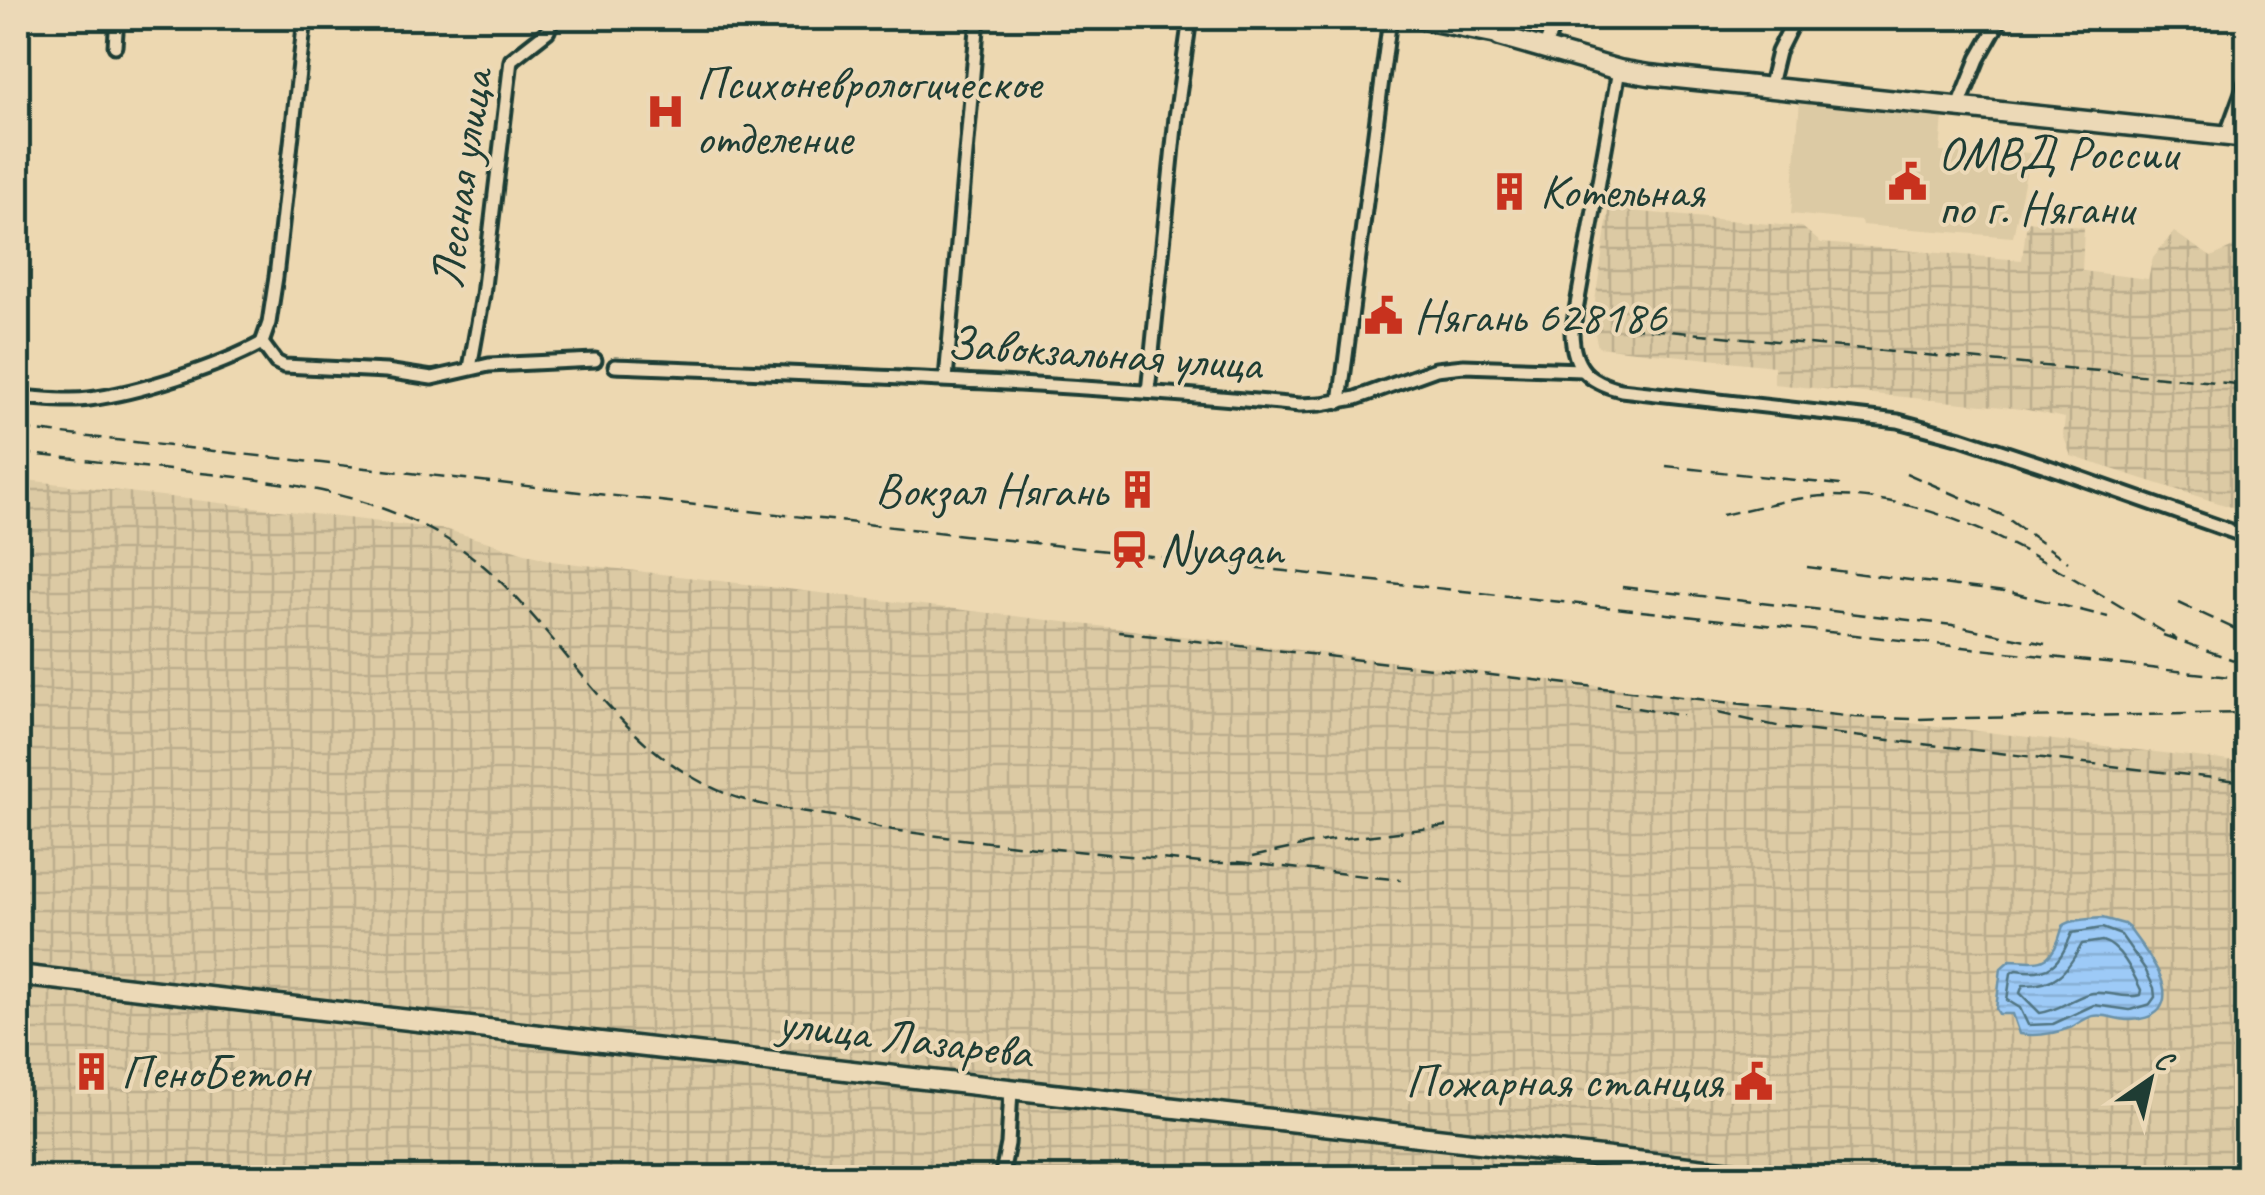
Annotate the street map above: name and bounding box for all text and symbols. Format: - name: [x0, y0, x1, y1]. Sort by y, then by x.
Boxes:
- place label: Психоневрологическое отделение: [696, 53, 1044, 168]
- street label: Лесная улица: [416, 62, 507, 292]
- hospital icon: Психоневрологическое отделение: [645, 90, 687, 132]
- place label: ОМВД России по г. Нягани: [1938, 123, 2181, 238]
- public building icon: ОМВД России по г. Нягани: [1887, 160, 1929, 202]
- place label: Котельная: [1540, 161, 1706, 221]
- building icon: Котельная: [1489, 170, 1531, 212]
- place label: Нягань 628186: [1414, 286, 1668, 346]
- public building icon: Нягань 628186: [1363, 295, 1405, 337]
- street label: Завокзальная улица: [945, 312, 1266, 394]
- place label: Вокзал Нягань: [875, 460, 1110, 520]
- building icon: Вокзал Нягань: [1116, 469, 1158, 511]
- place label: Nyagan: [1159, 519, 1285, 579]
- station icon: Nyagan: [1108, 528, 1150, 570]
- street label: улица Лазарева: [772, 991, 1038, 1083]
- north arrow: [2100, 1030, 2200, 1130]
- text: С: [2148, 1041, 2182, 1080]
- place label: ПеноБетон: [121, 1042, 313, 1102]
- building icon: ПеноБетон: [70, 1051, 112, 1093]
- place label: Пожарная станция: [1405, 1051, 1725, 1111]
- public building icon: Пожарная станция: [1732, 1060, 1774, 1102]

